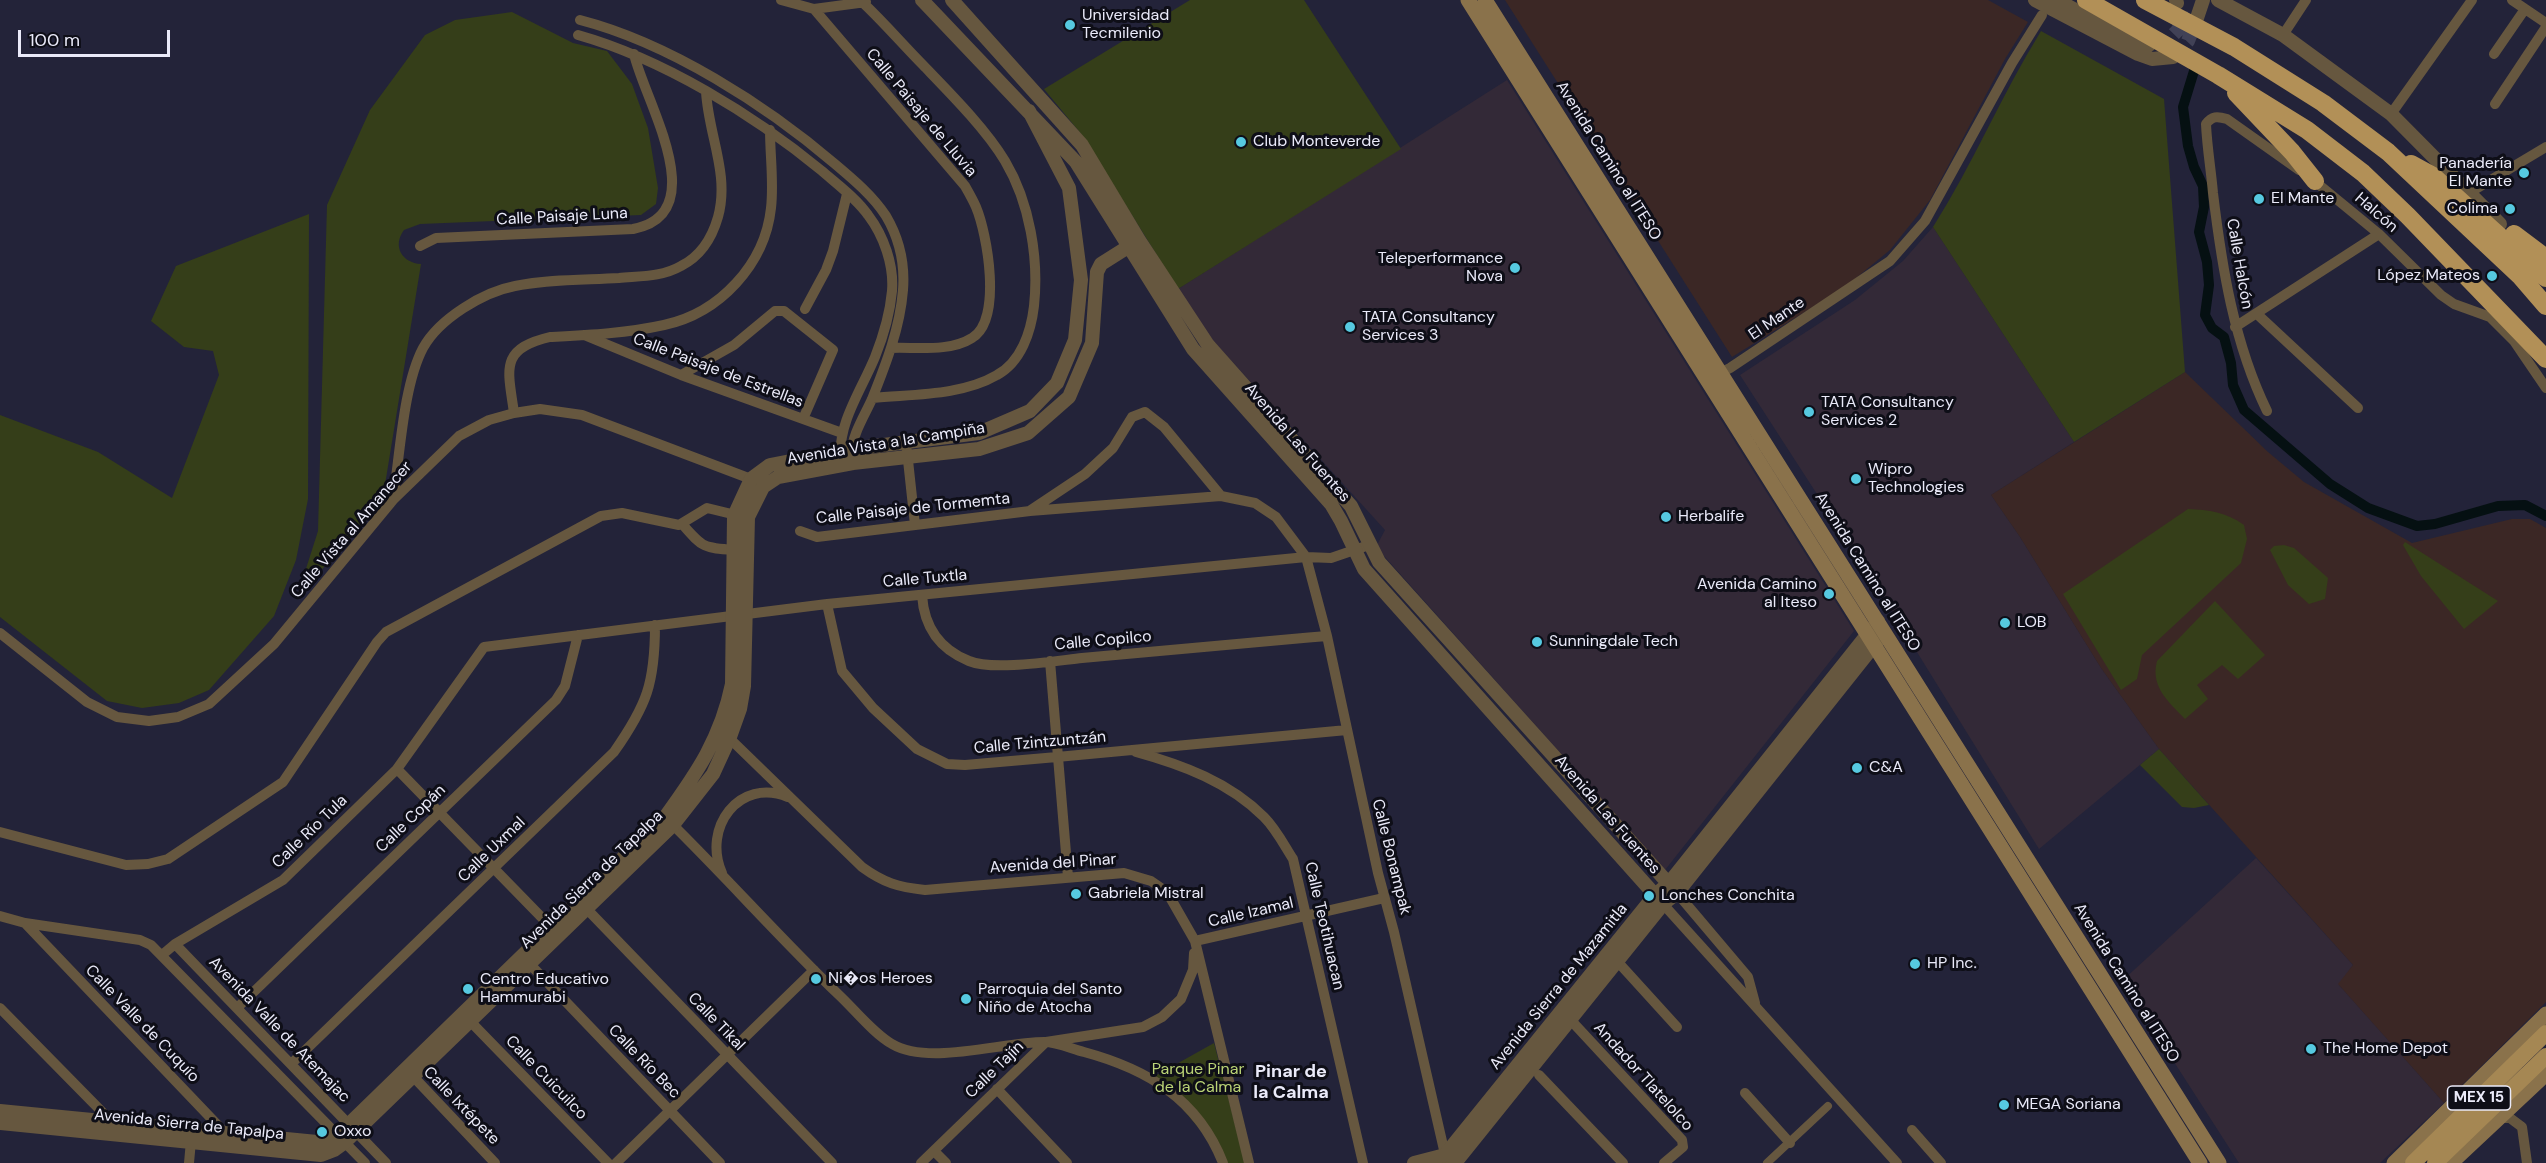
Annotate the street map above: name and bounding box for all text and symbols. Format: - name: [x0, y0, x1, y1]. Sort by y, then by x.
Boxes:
- place label: Universidad Tecmilenio: [1082, 6, 1169, 44]
- scale bar: [21, 18, 172, 56]
- marker: Universidad Tecmilenio: [1063, 18, 1077, 32]
- text: 100 m: [29, 28, 80, 52]
- street label: Calle Paisaje de Lluvia: [862, 45, 980, 181]
- street label: Avenida Camino al ITESO: [1551, 78, 1665, 244]
- place label: Club Monteverde: [1253, 132, 1380, 152]
- marker: Club Monteverde: [1234, 135, 1248, 149]
- place label: Panadería El Mante: [2439, 154, 2512, 192]
- marker: Panadería El Mante: [2517, 166, 2531, 180]
- place label: El Mante: [2271, 189, 2334, 209]
- street label: Halcón: [2350, 189, 2402, 237]
- marker: El Mante: [2252, 192, 2266, 206]
- place label: Colima: [2447, 199, 2498, 219]
- marker: Colima: [2503, 202, 2517, 216]
- street label: Calle Paisaje Luna: [496, 204, 628, 230]
- street label: Calle Halcón: [2222, 217, 2256, 311]
- place label: Teleperformance Nova: [1378, 249, 1503, 287]
- marker: Teleperformance Nova: [1508, 261, 1522, 275]
- place label: López Mateos: [2377, 266, 2480, 286]
- marker: López Mateos: [2485, 269, 2499, 283]
- street label: El Mante: [1745, 293, 1809, 345]
- place label: TATA Consultancy Services 3: [1362, 308, 1495, 346]
- marker: TATA Consultancy Services 3: [1343, 320, 1357, 334]
- street label: Calle Paisaje de Estrellas: [630, 330, 806, 412]
- street label: Avenida Las Fuentes: [1240, 380, 1354, 506]
- place label: TATA Consultancy Services 2: [1821, 393, 1954, 431]
- marker: TATA Consultancy Services 2: [1802, 405, 1816, 419]
- street label: Avenida Vista a la Campiña: [786, 419, 986, 469]
- street label: Calle Vista al Amanecer: [287, 458, 417, 602]
- place label: Wipro Technologies: [1868, 460, 1964, 498]
- marker: Wipro Technologies: [1849, 472, 1863, 486]
- street label: Calle Paisaje de Tormemta: [815, 489, 1011, 529]
- street label: Avenida Camino al ITESO: [1810, 489, 1924, 655]
- place label: Herbalife: [1678, 507, 1744, 527]
- marker: Herbalife: [1659, 510, 1673, 524]
- street label: Calle Tuxtla: [882, 566, 968, 592]
- place label: Avenida Camino al Iteso: [1697, 575, 1817, 613]
- marker: Avenida Camino al Iteso: [1822, 587, 1836, 601]
- place label: LOB: [2017, 613, 2046, 633]
- marker: LOB: [1998, 616, 2012, 630]
- street label: Calle Copilco: [1054, 627, 1152, 655]
- place label: Sunningdale Tech: [1549, 632, 1678, 652]
- marker: Sunningdale Tech: [1530, 635, 1544, 649]
- street label: Calle Tzintzuntzán: [973, 728, 1107, 758]
- street label: Avenida Las Fuentes: [1550, 752, 1664, 878]
- place label: C&A: [1869, 758, 1903, 778]
- marker: C&A: [1850, 761, 1864, 775]
- street label: Calle Copán: [372, 781, 450, 857]
- street label: Calle Río Tula: [268, 791, 352, 873]
- street label: Calle Bonampak: [1367, 797, 1415, 917]
- street label: Avenida Sierra de Tapalpa: [517, 807, 667, 953]
- street label: Calle Uxmal: [455, 813, 529, 887]
- street label: Avenida del Pinar: [989, 850, 1117, 878]
- street label: Calle Teotihuacan: [1300, 860, 1348, 992]
- place label: Gabriela Mistral: [1088, 884, 1204, 904]
- place label: Lonches Conchita: [1661, 886, 1795, 906]
- marker: Gabriela Mistral: [1069, 887, 1083, 901]
- marker: Lonches Conchita: [1642, 889, 1656, 903]
- street label: Calle Izamal: [1206, 894, 1296, 932]
- street label: Avenida Sierra de Mazamitla: [1486, 900, 1632, 1074]
- street label: Avenida Camino al ITESO: [2069, 900, 2183, 1066]
- street label: Avenida Valle de Atemajac: [204, 953, 354, 1107]
- place label: HP Inc.: [1927, 954, 1977, 974]
- marker: HP Inc.: [1908, 957, 1922, 971]
- street label: Calle Valle de Cuquío: [81, 961, 203, 1087]
- place label: Ni�os Heroes: [828, 969, 933, 989]
- place label: Centro Educativo Hammurabi: [480, 970, 609, 1008]
- marker: Ni�os Heroes: [809, 972, 823, 986]
- place label: Parroquia del Santo Niño de Atocha: [978, 980, 1122, 1018]
- marker: Centro Educativo Hammurabi: [461, 982, 475, 996]
- street label: Calle Tikal: [683, 989, 749, 1055]
- marker: Parroquia del Santo Niño de Atocha: [959, 992, 973, 1006]
- street label: Andador Tlatelolco: [1589, 1019, 1697, 1135]
- street label: Calle Río Bec: [604, 1021, 684, 1103]
- street label: Calle Cuicuilco: [501, 1032, 591, 1124]
- street label: Calle Tajín: [962, 1037, 1028, 1103]
- place label: The Home Depot: [2323, 1039, 2448, 1059]
- marker: The Home Depot: [2304, 1042, 2318, 1056]
- park label: Parque Pinar de la Calma: [1152, 1060, 1244, 1098]
- district label: Pinar de la Calma: [1253, 1061, 1329, 1104]
- street label: Calle Ixtépete: [419, 1063, 503, 1149]
- road number: MEX 15: [2448, 1086, 2510, 1110]
- place label: MEGA Soriana: [2016, 1095, 2121, 1115]
- marker: MEGA Soriana: [1997, 1098, 2011, 1112]
- street label: Avenida Sierra de Tapalpa: [93, 1105, 285, 1145]
- place label: Oxxo: [334, 1122, 371, 1142]
- marker: Oxxo: [315, 1125, 329, 1139]

